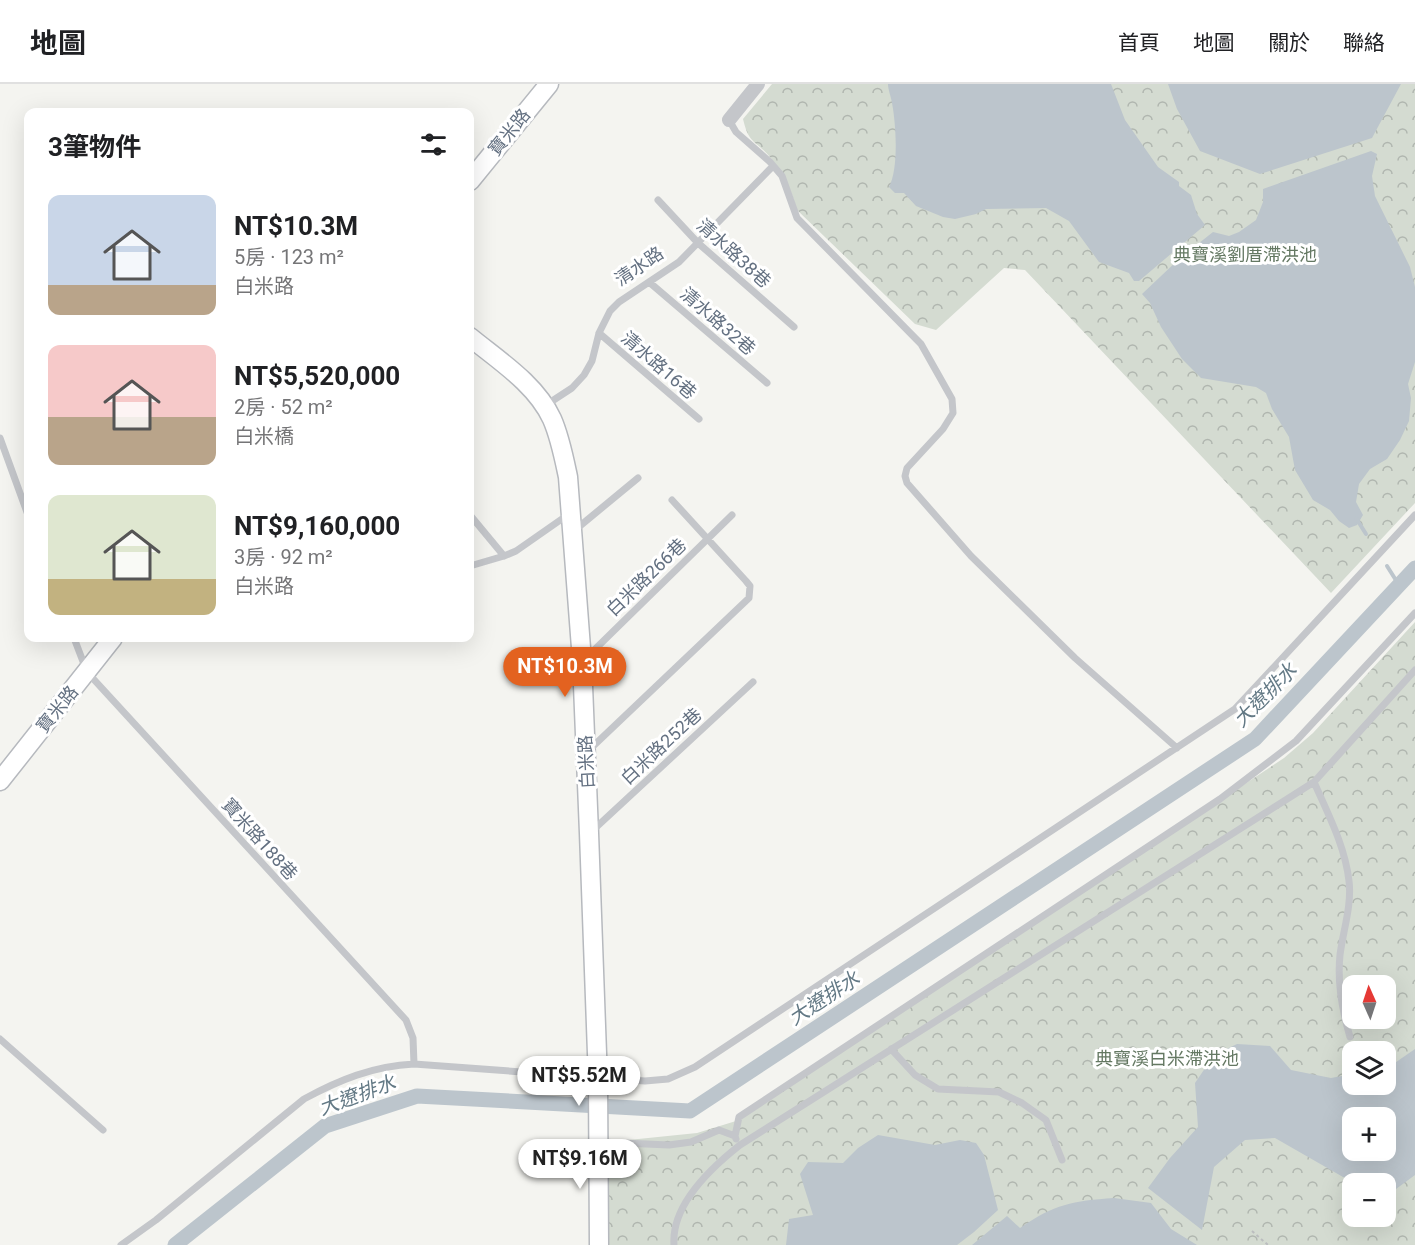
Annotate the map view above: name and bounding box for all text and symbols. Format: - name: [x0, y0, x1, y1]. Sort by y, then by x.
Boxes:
- text: 地圖: [30, 27, 86, 60]
- text: 首頁: [1118, 31, 1160, 55]
- text: 地圖: [1193, 31, 1235, 55]
- text: 關於: [1268, 31, 1310, 55]
- text: 聯絡: [1343, 31, 1385, 55]
- street label: 寶米路: [484, 104, 534, 160]
- icon: filters: [417, 128, 450, 161]
- text: 3筆物件: [48, 132, 141, 162]
- text: NT$10.3M: [234, 211, 358, 241]
- street label: 清水路38巷: [693, 214, 775, 292]
- icon: home: [96, 219, 168, 291]
- street label: 清水路: [611, 242, 667, 290]
- park label: 典寶溪劉厝滯洪池: [1173, 244, 1317, 265]
- text: 5房 · 123 m²: [234, 245, 344, 269]
- text: 白米路: [234, 274, 294, 298]
- street label: 清水路32巷: [676, 283, 760, 359]
- street label: 清水路16巷: [617, 327, 701, 403]
- text: NT$5,520,000: [234, 361, 400, 391]
- icon: home: [96, 369, 168, 441]
- text: 2房 · 52 m²: [234, 395, 333, 419]
- text: 白米橋: [234, 424, 294, 448]
- text: NT$9,160,000: [234, 511, 400, 541]
- icon: home: [96, 519, 168, 591]
- street label: 白米路266巷: [602, 534, 690, 620]
- text: 3房 · 92 m²: [234, 545, 333, 569]
- text: 白米路: [234, 574, 294, 598]
- pin: NT$10.3M: [503, 647, 627, 698]
- text: NT$10.3M: [517, 654, 613, 678]
- water label: 大遼排水: [1228, 658, 1302, 732]
- street label: 寶米路: [32, 681, 82, 737]
- street label: 白米路252巷: [616, 703, 706, 789]
- street label: 白米路: [574, 734, 598, 790]
- street label: 寶米路188巷: [218, 794, 302, 884]
- water label: 大遼排水: [784, 966, 865, 1030]
- north arrow: [1342, 975, 1396, 1029]
- map controls: [1342, 975, 1396, 1227]
- button: layers: [1342, 1041, 1396, 1095]
- park label: 典寶溪白米滯洪池: [1095, 1048, 1239, 1069]
- pin: NT$5.52M: [517, 1056, 641, 1107]
- text: NT$5.52M: [531, 1063, 627, 1087]
- water label: 大遼排水: [315, 1070, 400, 1120]
- button: +: [1342, 1107, 1396, 1161]
- pin: NT$9.16M: [518, 1139, 642, 1190]
- text: NT$9.16M: [532, 1146, 628, 1170]
- button: −: [1342, 1173, 1396, 1227]

